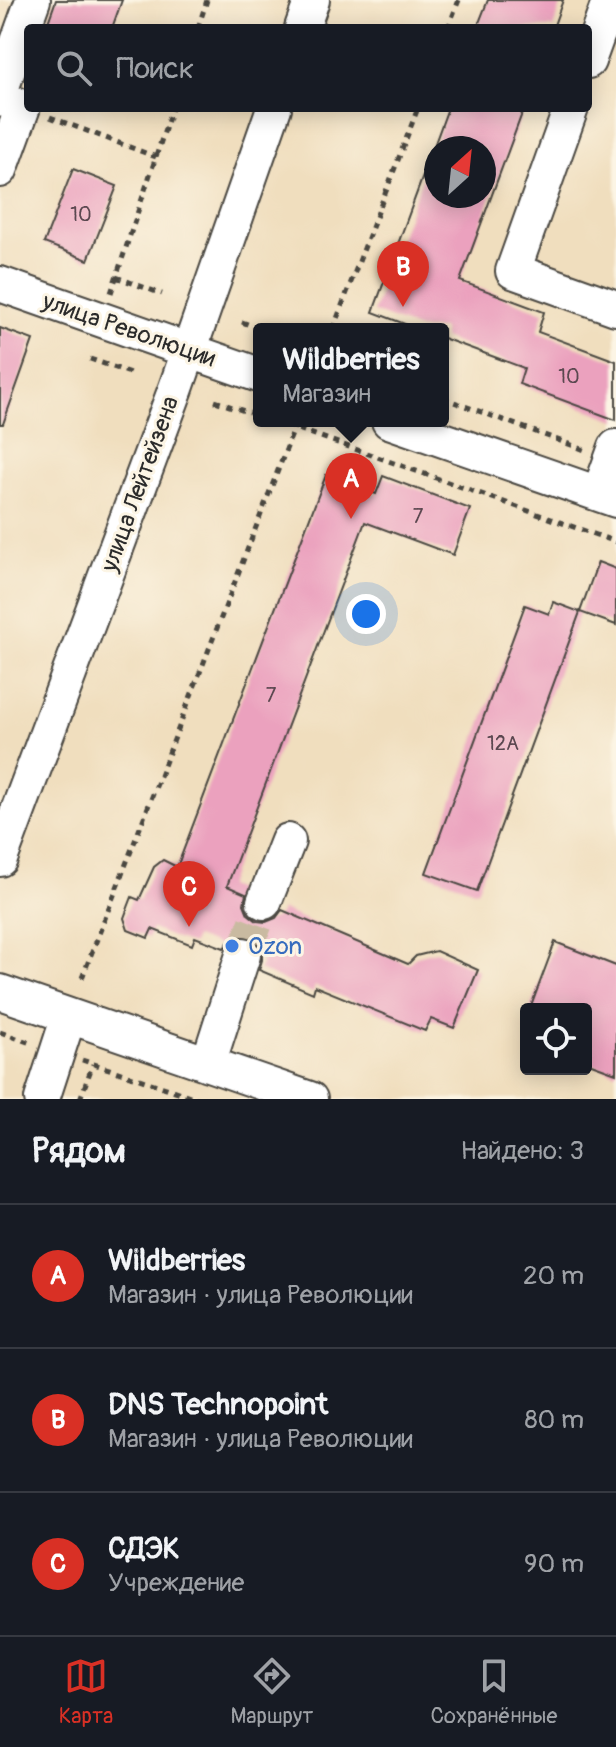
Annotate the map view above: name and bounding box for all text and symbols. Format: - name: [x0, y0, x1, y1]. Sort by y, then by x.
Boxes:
- search box: [24, 24, 592, 112]
- icon: search: [52, 46, 96, 90]
- text: Поиск: [116, 50, 194, 87]
- north arrow: [424, 136, 496, 208]
- house number: 10: [70, 202, 92, 227]
- pin: B: [377, 241, 429, 307]
- street label: улица Революции: [38, 286, 220, 373]
- popup: [253, 323, 449, 427]
- text: Wildberries: [282, 341, 420, 378]
- house number: 10: [558, 364, 580, 389]
- text: Магазин: [282, 378, 371, 410]
- street label: улица Лейтейзена: [94, 392, 185, 577]
- pin: A: [325, 453, 377, 519]
- house number: 7: [413, 504, 424, 529]
- your location: [346, 594, 386, 634]
- house number: 7: [266, 683, 277, 708]
- house number: 12А: [487, 731, 519, 756]
- pin: C: [163, 861, 215, 927]
- place label: Ozon: [248, 932, 302, 961]
- marker: Ozon: [223, 937, 241, 955]
- map controls: [520, 1003, 592, 1075]
- button: locate: [520, 1003, 592, 1075]
- text: Рядом: [32, 1130, 126, 1173]
- text: Найдено: 3: [461, 1135, 584, 1167]
- text: Wildberries: [108, 1242, 245, 1279]
- text: A: [50, 1260, 66, 1292]
- text: 20 m: [523, 1260, 584, 1292]
- text: Магазин · улица Революции: [108, 1279, 413, 1311]
- text: DNS Technopoint: [108, 1386, 328, 1423]
- text: B: [51, 1404, 65, 1436]
- text: 80 m: [524, 1404, 584, 1436]
- text: Магазин · улица Революции: [108, 1423, 413, 1455]
- text: СДЭК: [108, 1530, 180, 1567]
- text: C: [50, 1548, 66, 1580]
- text: 90 m: [524, 1548, 584, 1580]
- text: Учреждение: [108, 1567, 244, 1599]
- tab: Карта: [59, 1654, 113, 1730]
- tab: Маршрут: [230, 1654, 313, 1730]
- tab: Сохранённые: [431, 1654, 557, 1730]

